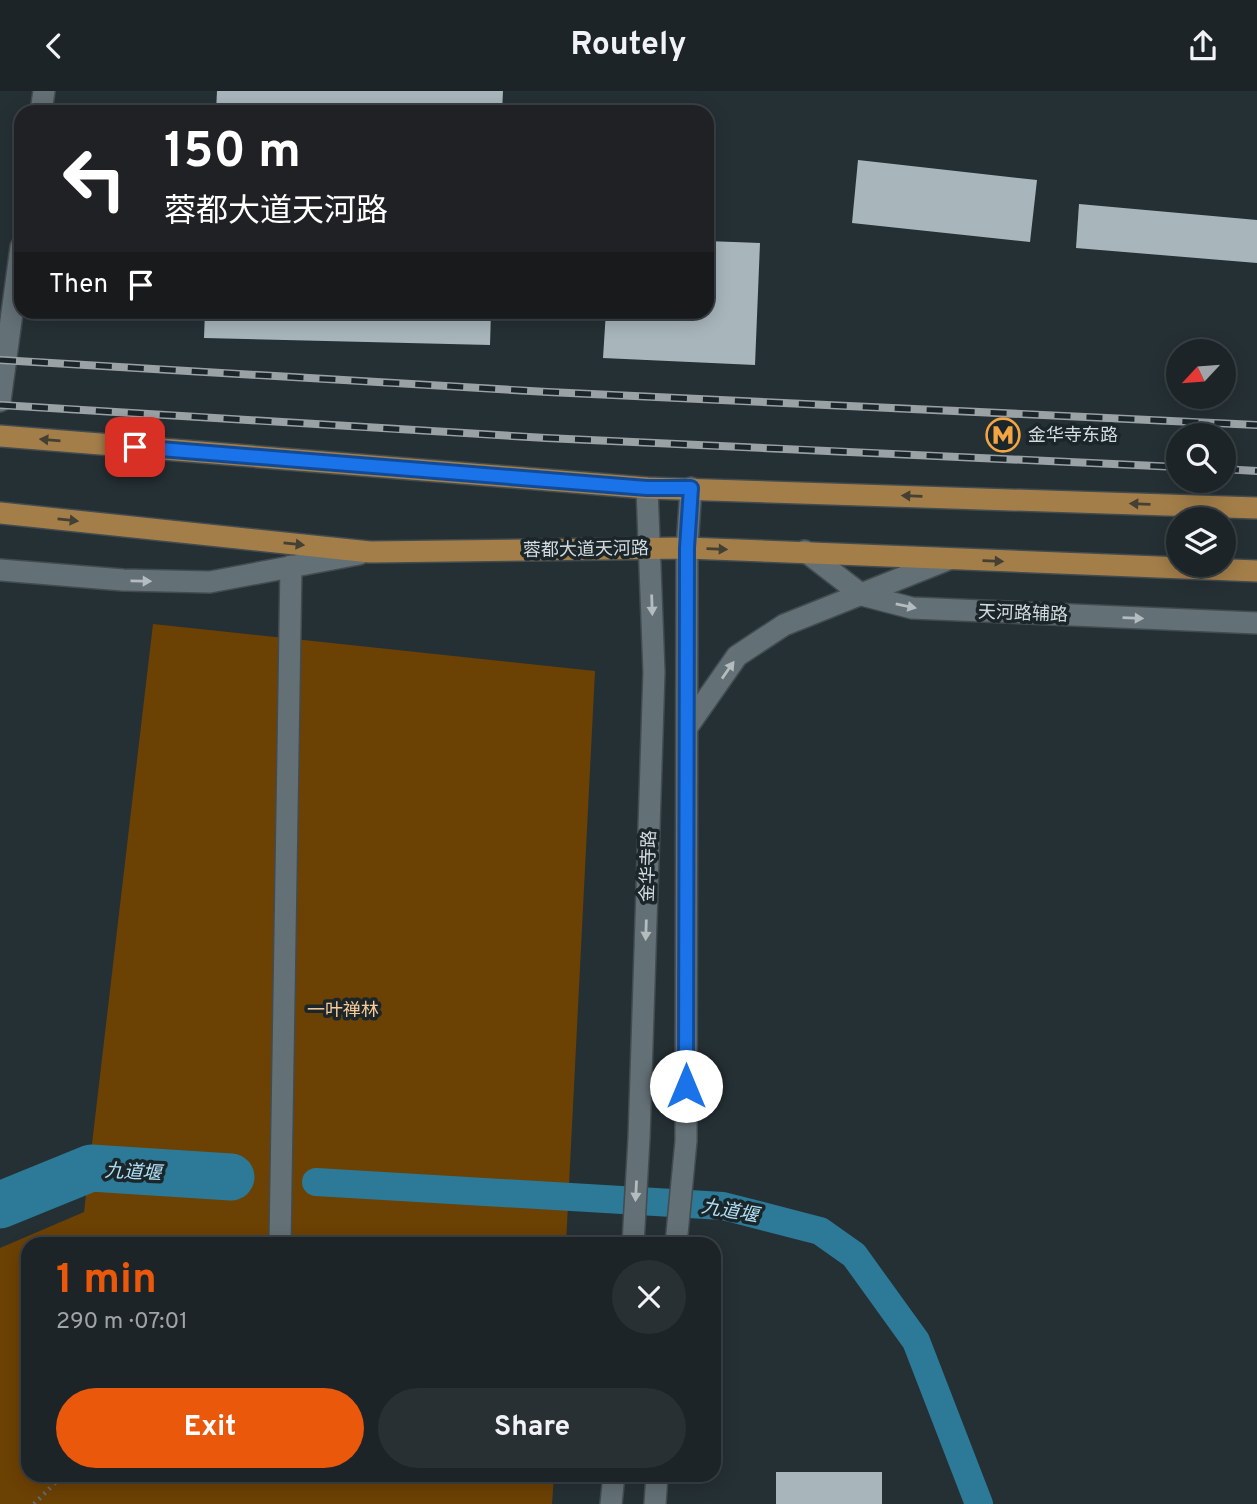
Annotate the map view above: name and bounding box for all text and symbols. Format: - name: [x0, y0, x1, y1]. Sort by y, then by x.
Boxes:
- text: Routely: [571, 26, 686, 66]
- icon: back: [35, 27, 73, 65]
- icon: share: [1184, 27, 1222, 65]
- text: 150 m: [164, 123, 301, 185]
- icon: left: [49, 133, 140, 224]
- text: 蓉都大道天河路: [164, 193, 388, 233]
- icon: arrive: [122, 266, 160, 304]
- text: Then: [49, 269, 108, 302]
- north arrow: [1166, 339, 1236, 409]
- map controls: [1166, 339, 1236, 577]
- metro station icon: 金华寺东路: [984, 416, 1022, 454]
- pin: [105, 417, 165, 477]
- button: search: [1166, 423, 1236, 493]
- place label: 金华寺东路: [1028, 425, 1118, 448]
- icon: arrive: [116, 428, 154, 466]
- one-way arrow: [39, 434, 61, 445]
- one-way arrow: [901, 490, 923, 501]
- one-way arrow: [1129, 499, 1151, 510]
- button: layers: [1166, 507, 1236, 577]
- one-way arrow: [57, 515, 79, 526]
- one-way arrow: [283, 538, 305, 549]
- street label: 蓉都大道天河路: [523, 538, 649, 563]
- one-way arrow: [706, 543, 728, 554]
- one-way arrow: [983, 555, 1005, 566]
- one-way arrow: [131, 575, 153, 587]
- one-way arrow: [647, 594, 658, 616]
- one-way arrow: [895, 600, 917, 611]
- street label: 天河路辅路: [978, 601, 1068, 628]
- one-way arrow: [1122, 612, 1144, 623]
- one-way arrow: [720, 661, 734, 679]
- street label: 金华寺路: [637, 830, 662, 902]
- one-way arrow: [640, 919, 651, 941]
- park label: 一叶禅林: [307, 1000, 379, 1023]
- position arrow: [649, 1049, 723, 1123]
- water label: 九道堰: [104, 1160, 165, 1187]
- one-way arrow: [630, 1180, 641, 1202]
- water label: 九道堰: [699, 1195, 763, 1229]
- text: 1 min: [56, 1255, 157, 1308]
- button: close: [612, 1260, 686, 1334]
- text: 290 m · 07:01: [56, 1308, 188, 1337]
- button: Exit: [56, 1388, 364, 1468]
- button: Share: [378, 1388, 686, 1468]

